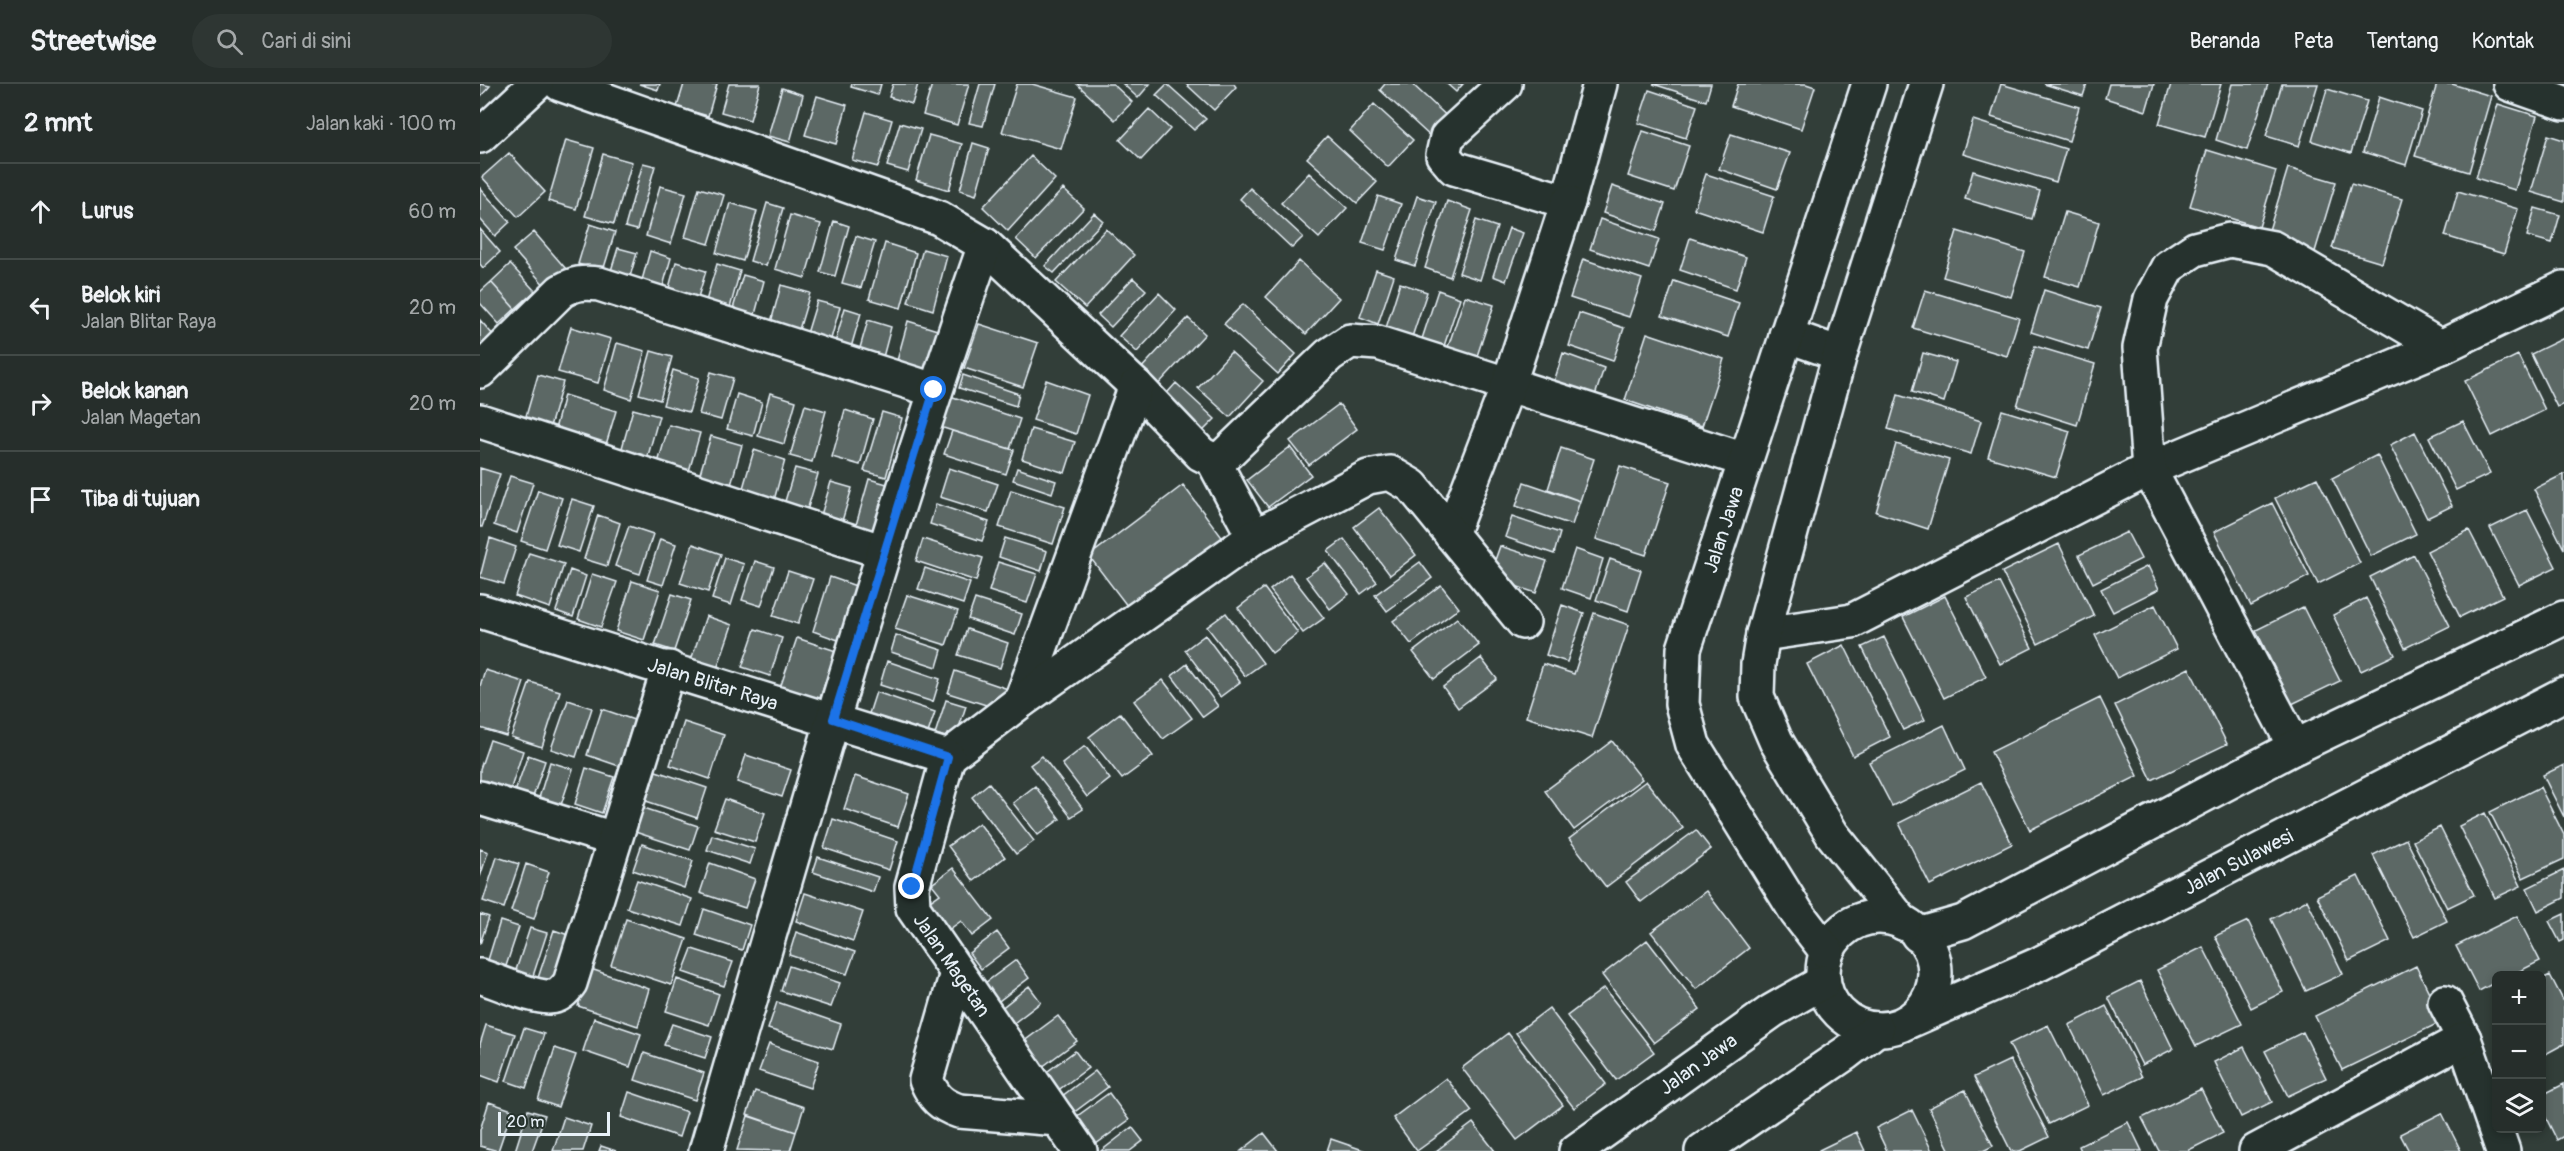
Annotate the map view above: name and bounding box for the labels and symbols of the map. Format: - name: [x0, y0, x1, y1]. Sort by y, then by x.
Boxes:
- route start: [920, 376, 946, 402]
- street label: Jalan Jawa: [1697, 483, 1749, 576]
- street label: Jalan Blitar Raya: [645, 652, 781, 716]
- street label: Jalan Sulawesi: [2179, 823, 2297, 900]
- route end: [898, 873, 924, 899]
- street label: Jalan Magetan: [908, 908, 996, 1021]
- street label: Jalan Jawa: [1654, 1028, 1742, 1100]
- scale bar: [498, 1109, 610, 1136]

